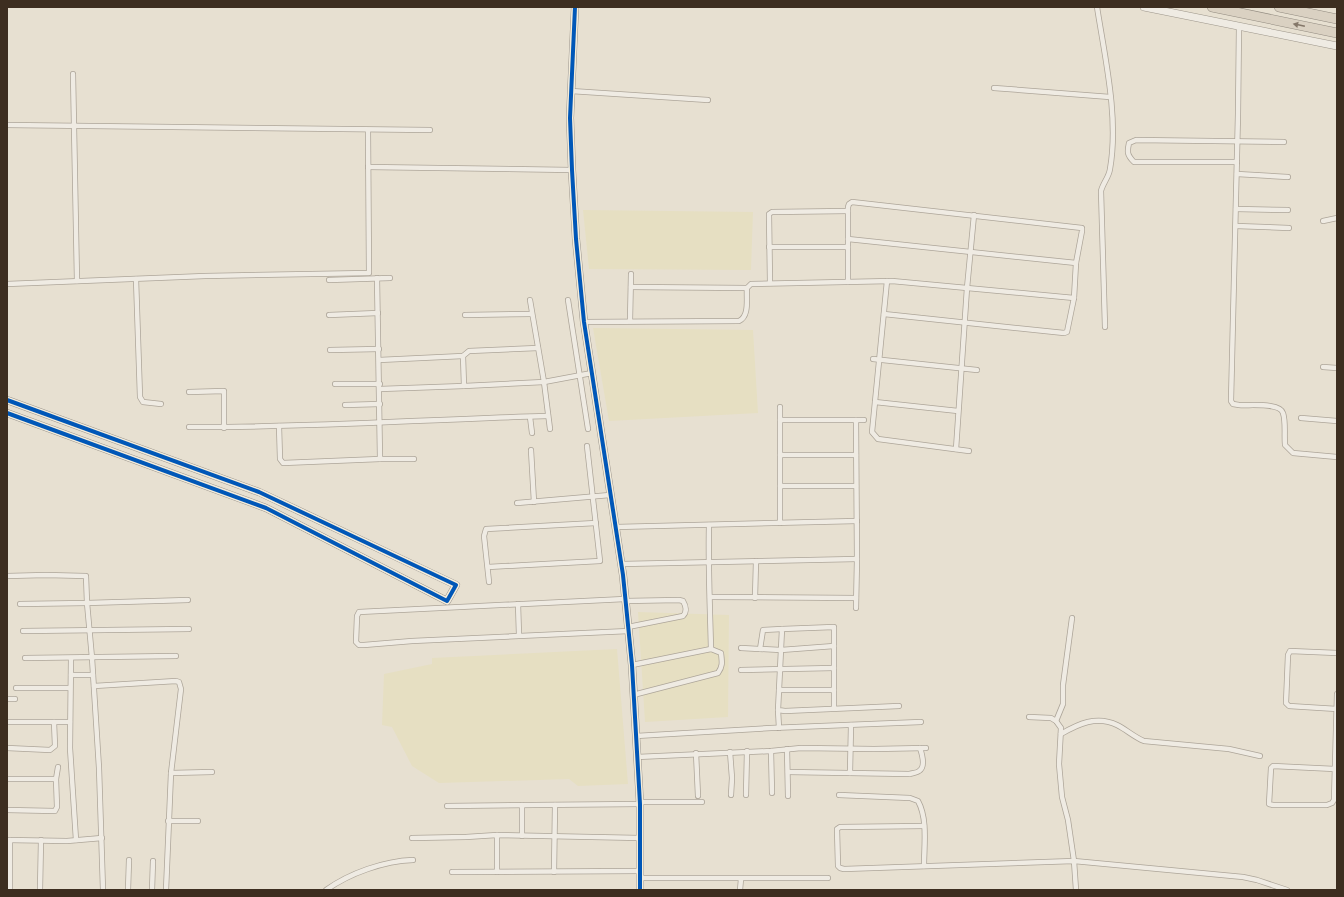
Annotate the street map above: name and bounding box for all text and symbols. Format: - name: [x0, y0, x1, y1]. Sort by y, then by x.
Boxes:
- one-way arrow: [1293, 21, 1305, 27]

